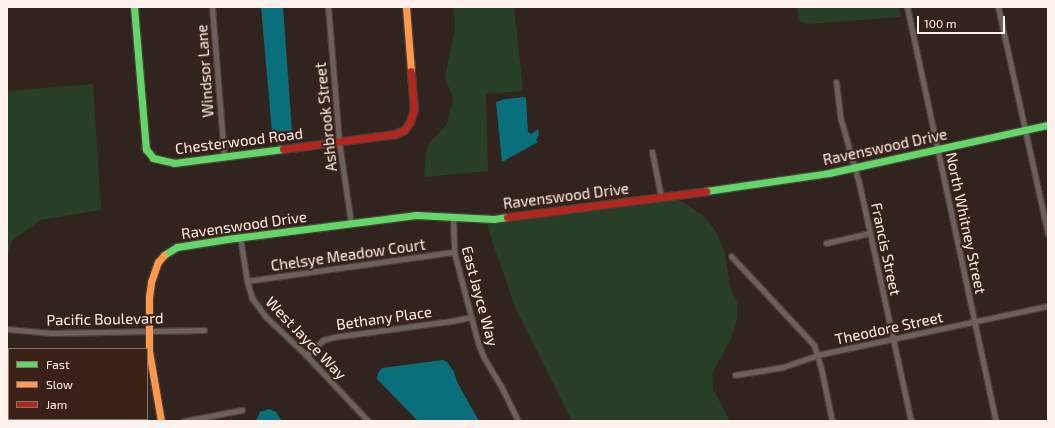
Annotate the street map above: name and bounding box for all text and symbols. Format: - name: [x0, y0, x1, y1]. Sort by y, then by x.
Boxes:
- scale bar: [919, 8, 1007, 34]
- text: 100 m: [924, 16, 956, 30]
- street label: Windsor Lane: [193, 24, 217, 118]
- street label: Ashbrook Street: [311, 61, 341, 173]
- street label: Chesterwood Road: [174, 124, 304, 158]
- street label: Ravenswood Drive: [821, 125, 949, 169]
- street label: North Whitney Street: [942, 150, 990, 296]
- street label: Ravenswood Drive: [502, 179, 630, 213]
- street label: Francis Street: [867, 201, 905, 297]
- street label: Ravenswood Drive: [180, 207, 308, 243]
- street label: Chelsye Meadow Court: [269, 235, 427, 275]
- street label: East Jayce Way: [458, 244, 502, 348]
- street label: West Jayce Way: [262, 293, 350, 383]
- street label: Bethany Place: [335, 302, 433, 334]
- street label: Theodore Street: [833, 308, 945, 348]
- street label: Pacific Boulevard: [46, 309, 164, 329]
- legend: [8, 348, 148, 420]
- text: Fast: [46, 357, 69, 371]
- text: Slow: [46, 377, 73, 391]
- text: Jam: [46, 397, 67, 411]

